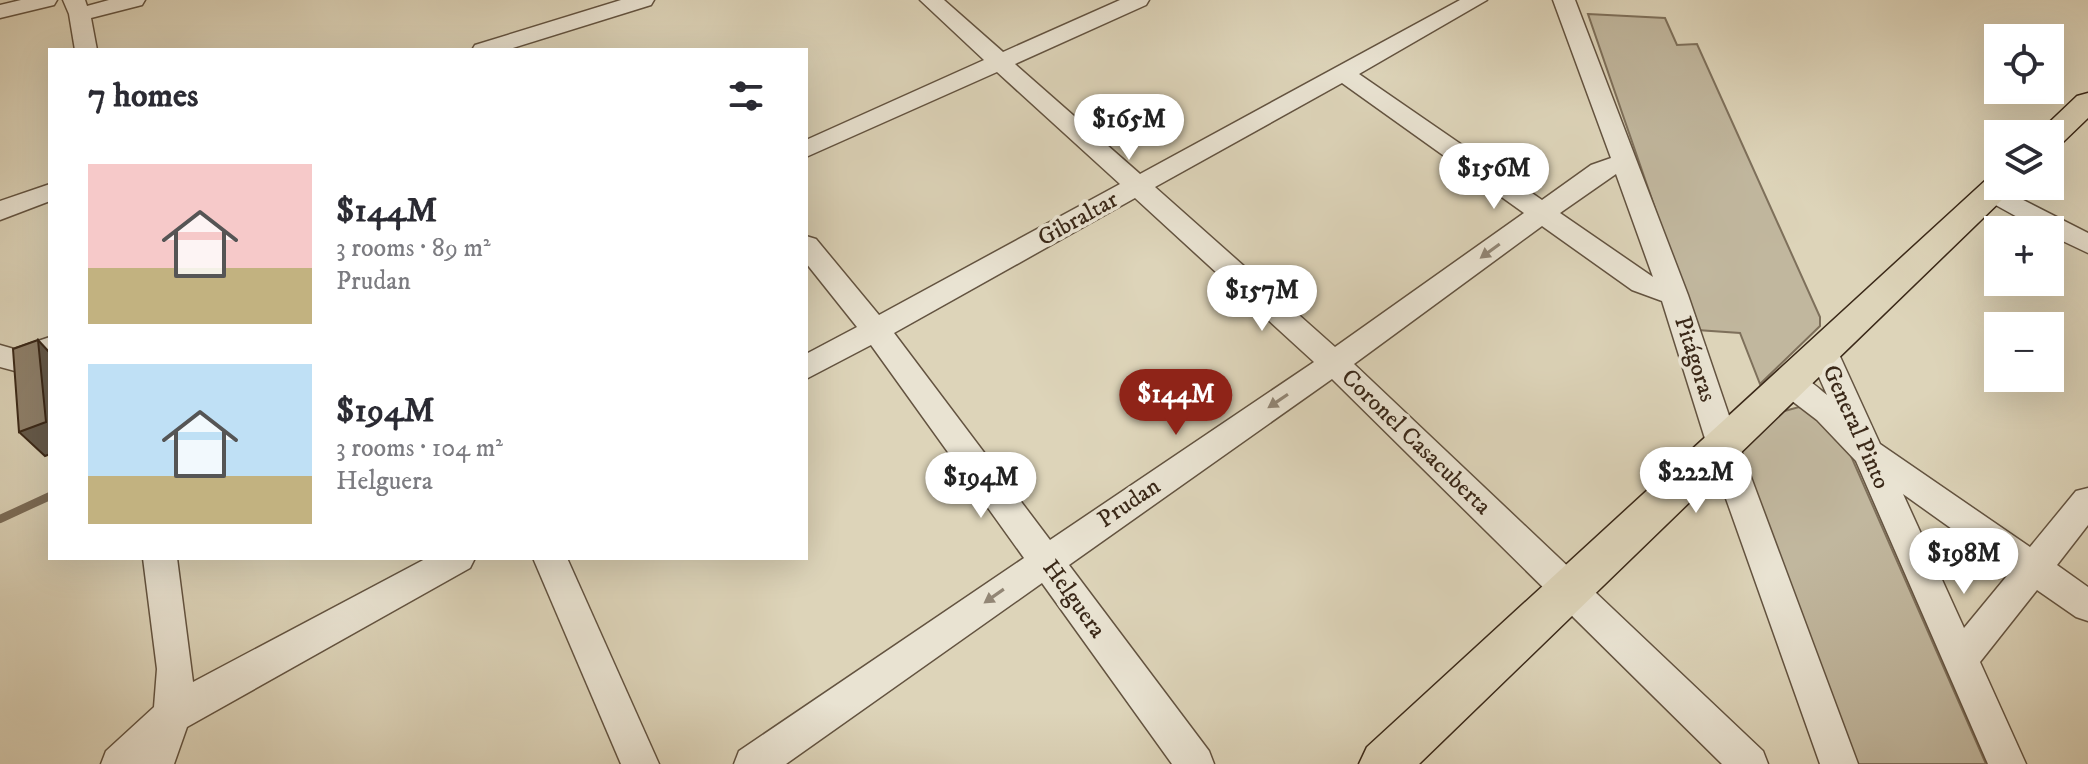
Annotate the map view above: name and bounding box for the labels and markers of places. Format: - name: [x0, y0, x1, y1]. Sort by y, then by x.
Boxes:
- pin: $165M: [1073, 94, 1185, 162]
- pin: $156M: [1438, 143, 1550, 211]
- pin: $157M: [1206, 265, 1318, 333]
- pin: $144M: [1120, 369, 1232, 437]
- pin: $222M: [1640, 447, 1752, 515]
- pin: $194M: [925, 452, 1037, 520]
- pin: $198M: [1908, 528, 2020, 596]

